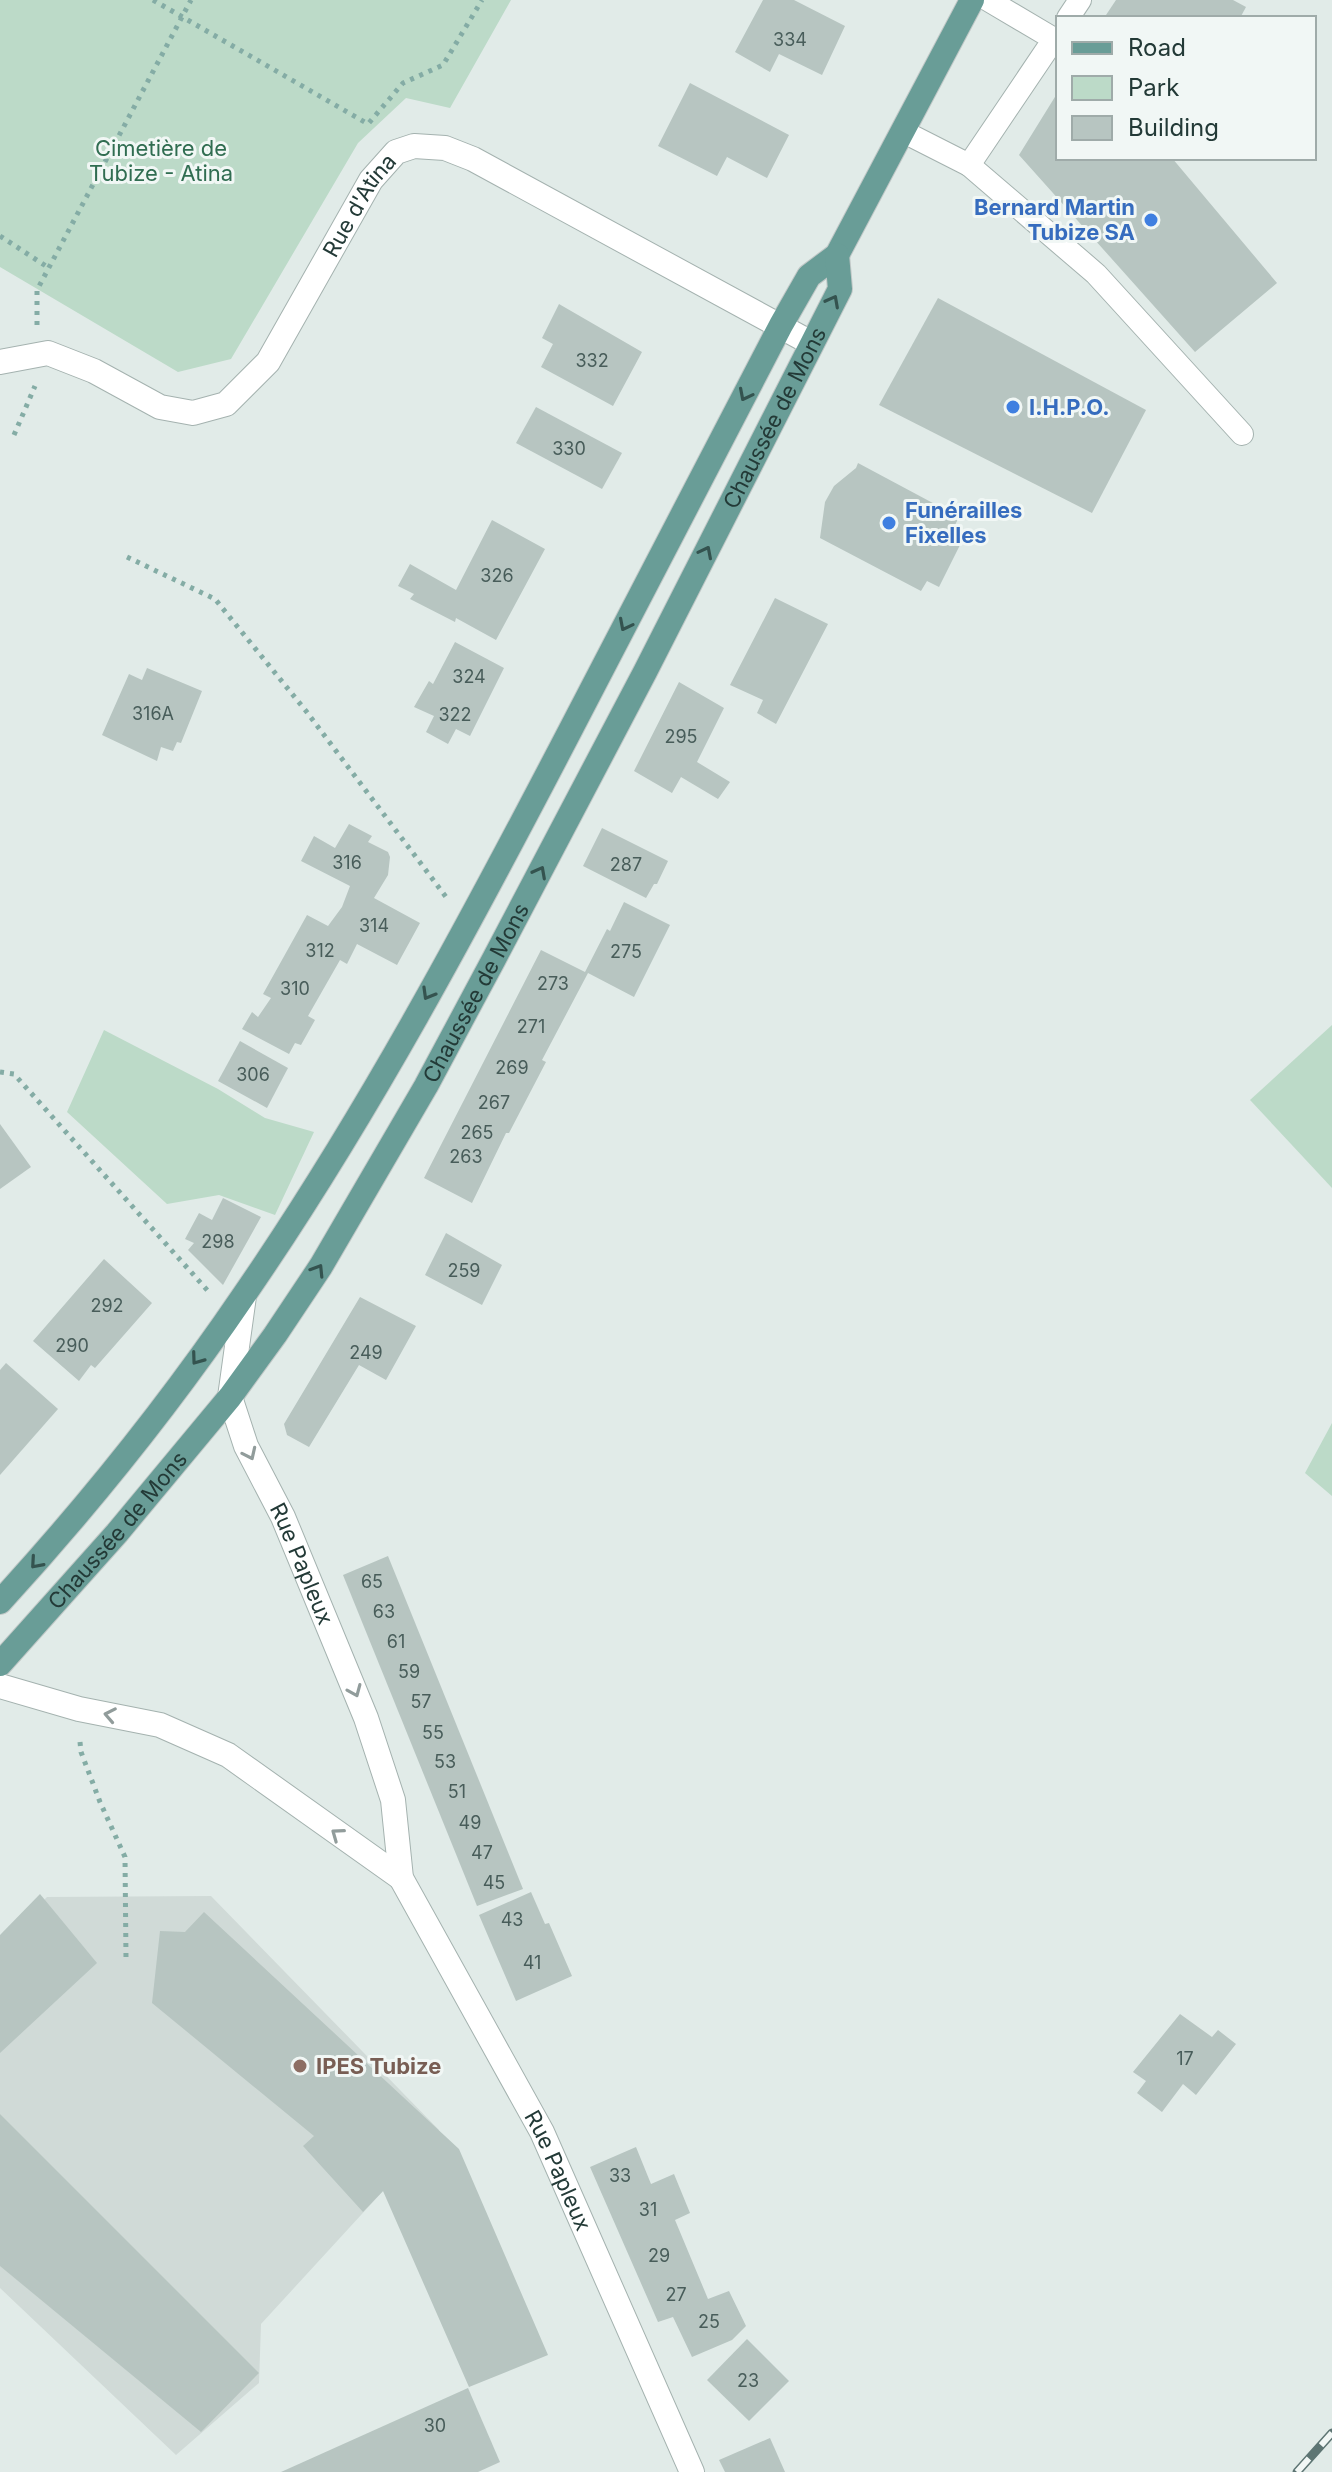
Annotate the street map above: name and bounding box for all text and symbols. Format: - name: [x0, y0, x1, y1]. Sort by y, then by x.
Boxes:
- legend: [1056, 16, 1316, 160]
- house number: 334: [773, 29, 807, 50]
- text: Road: [1128, 33, 1186, 62]
- text: Park: [1128, 73, 1179, 102]
- text: Building: [1128, 113, 1219, 142]
- park label: Cimetière de Tubize - Atina: [89, 135, 233, 186]
- street label: Rue d'Atina: [317, 148, 401, 261]
- place label: Bernard Martin Tubize SA: [974, 194, 1135, 245]
- marker: Bernard Martin Tubize SA: [1142, 211, 1160, 229]
- one-way arrow: [824, 294, 839, 309]
- street label: Chaussée de Mons: [718, 323, 831, 513]
- house number: 332: [575, 350, 609, 371]
- one-way arrow: [740, 386, 755, 401]
- place label: I.H.P.O.: [1029, 394, 1110, 420]
- marker: I.H.P.O.: [1004, 398, 1022, 416]
- house number: 330: [552, 438, 586, 459]
- place label: Funérailles Fixelles: [905, 497, 1022, 548]
- marker: Funérailles Fixelles: [880, 514, 898, 532]
- one-way arrow: [696, 546, 711, 561]
- house number: 326: [480, 565, 514, 586]
- one-way arrow: [620, 617, 635, 632]
- house number: 324: [452, 666, 486, 687]
- house number: 316A: [132, 703, 174, 724]
- house number: 322: [438, 704, 472, 725]
- house number: 295: [664, 726, 698, 747]
- house number: 316: [332, 852, 362, 873]
- house number: 287: [610, 854, 642, 875]
- one-way arrow: [530, 865, 545, 880]
- street label: Chaussée de Mons: [417, 899, 534, 1087]
- house number: 314: [359, 915, 389, 936]
- house number: 312: [305, 940, 335, 961]
- house number: 275: [610, 941, 642, 962]
- house number: 273: [537, 973, 569, 994]
- house number: 310: [280, 978, 310, 999]
- one-way arrow: [423, 985, 438, 1000]
- house number: 271: [517, 1016, 545, 1037]
- house number: 269: [495, 1057, 529, 1078]
- house number: 306: [236, 1064, 270, 1085]
- house number: 267: [478, 1092, 510, 1113]
- house number: 265: [460, 1122, 494, 1143]
- house number: 263: [449, 1146, 483, 1167]
- house number: 298: [201, 1231, 235, 1252]
- house number: 259: [447, 1260, 481, 1281]
- one-way arrow: [308, 1264, 323, 1279]
- house number: 292: [90, 1295, 124, 1316]
- house number: 290: [55, 1335, 89, 1356]
- house number: 249: [349, 1342, 383, 1363]
- one-way arrow: [193, 1350, 207, 1365]
- one-way arrow: [240, 1445, 256, 1460]
- street label: Chaussée de Mons: [42, 1446, 192, 1614]
- street label: Rue Papleux: [265, 1498, 339, 1628]
- one-way arrow: [31, 1553, 46, 1568]
- house number: 65: [361, 1571, 383, 1592]
- house number: 63: [373, 1601, 395, 1622]
- house number: 61: [387, 1631, 405, 1652]
- house number: 59: [398, 1661, 420, 1682]
- one-way arrow: [345, 1684, 362, 1698]
- house number: 57: [410, 1691, 432, 1712]
- one-way arrow: [104, 1707, 117, 1724]
- house number: 55: [422, 1722, 444, 1743]
- house number: 53: [434, 1751, 456, 1772]
- house number: 51: [448, 1781, 466, 1802]
- house number: 49: [459, 1812, 481, 1833]
- one-way arrow: [331, 1830, 346, 1844]
- house number: 47: [471, 1842, 493, 1863]
- house number: 45: [483, 1872, 505, 1893]
- house number: 43: [501, 1909, 523, 1930]
- house number: 41: [523, 1952, 541, 1973]
- house number: 17: [1176, 2048, 1194, 2069]
- place label: IPES Tubize: [316, 2053, 441, 2079]
- marker: IPES Tubize: [291, 2057, 309, 2075]
- street label: Rue Papleux: [520, 2106, 597, 2235]
- house number: 33: [609, 2165, 631, 2186]
- house number: 31: [639, 2199, 657, 2220]
- house number: 29: [648, 2245, 670, 2266]
- house number: 27: [665, 2284, 687, 2305]
- house number: 25: [698, 2311, 720, 2332]
- house number: 23: [737, 2370, 759, 2391]
- house number: 30: [424, 2415, 446, 2436]

